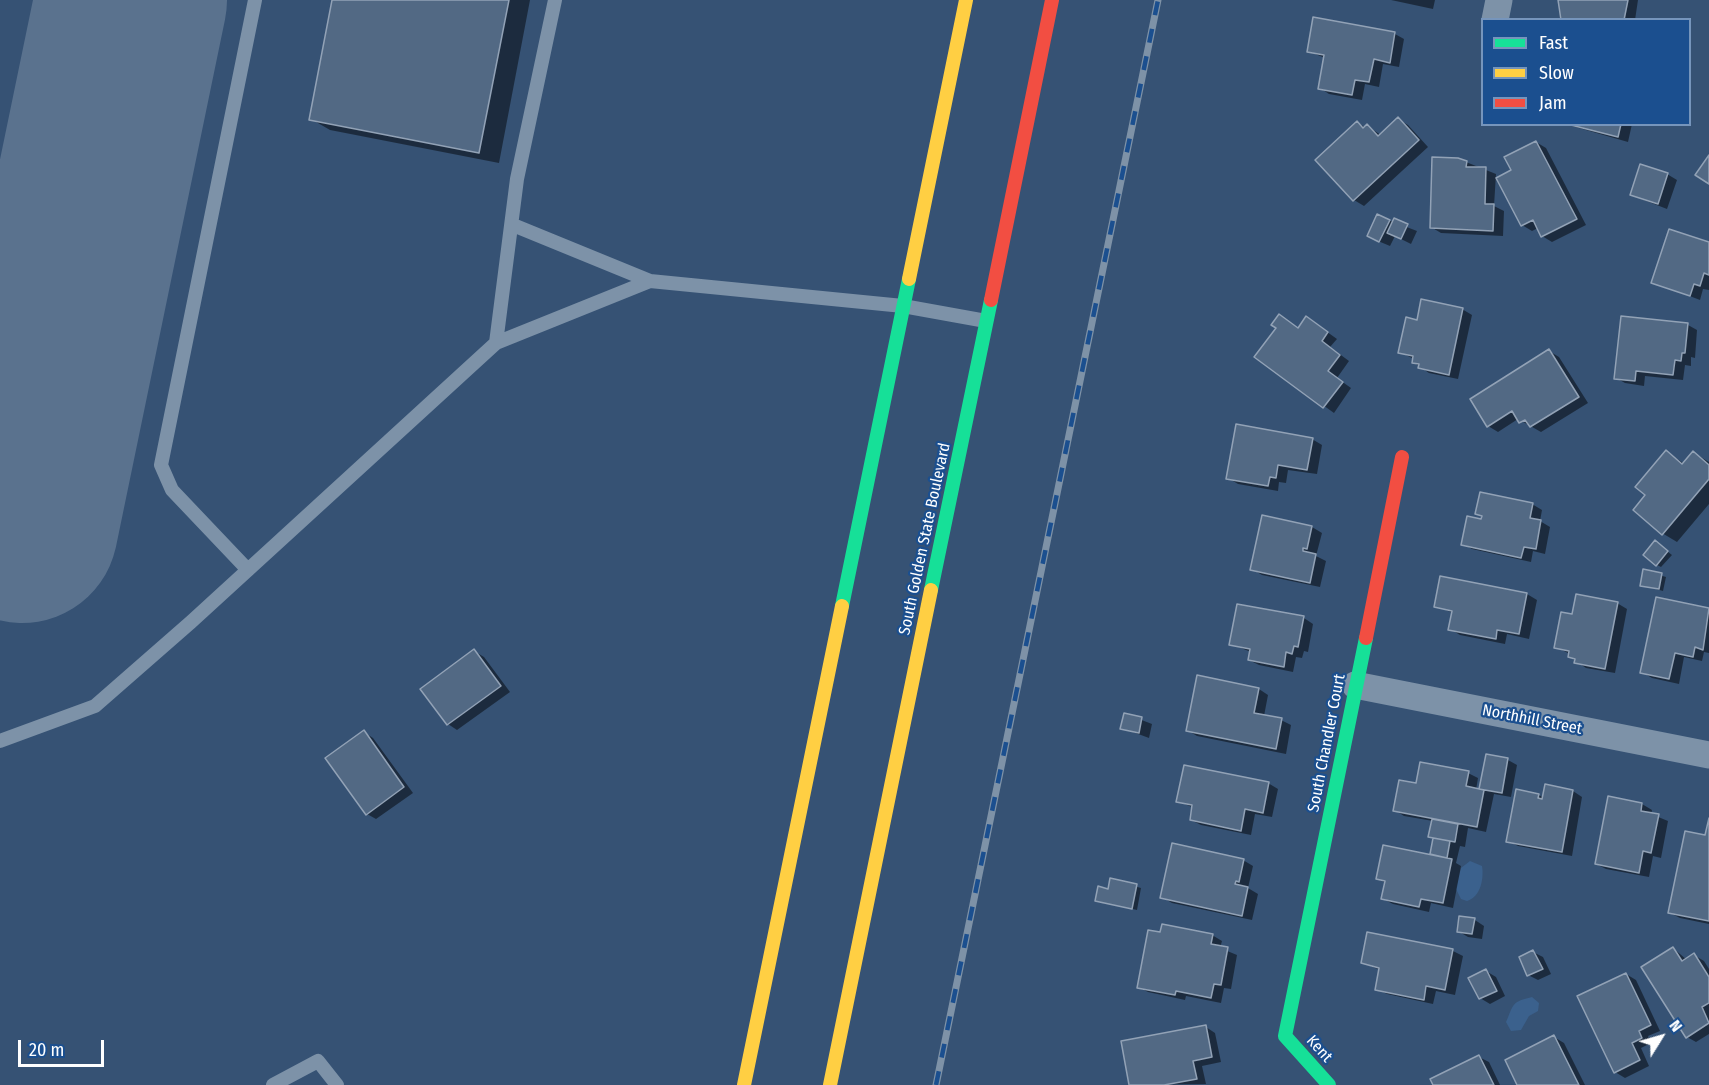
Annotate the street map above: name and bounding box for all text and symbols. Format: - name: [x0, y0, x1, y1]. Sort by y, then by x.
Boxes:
- legend: [1481, 18, 1691, 126]
- text: Fast: [1539, 32, 1568, 54]
- text: Slow: [1539, 62, 1574, 84]
- text: Jam: [1539, 92, 1567, 114]
- street label: South Golden State Boulevard: [895, 441, 955, 637]
- street label: South Chandler Court: [1304, 672, 1350, 814]
- street label: Northhill Street: [1480, 701, 1584, 739]
- north arrow: [1631, 1007, 1691, 1067]
- text: N: [1665, 1016, 1686, 1035]
- scale bar: [21, 1028, 106, 1066]
- street label: Kent: [1302, 1032, 1336, 1066]
- text: 20 m: [29, 1039, 64, 1061]

